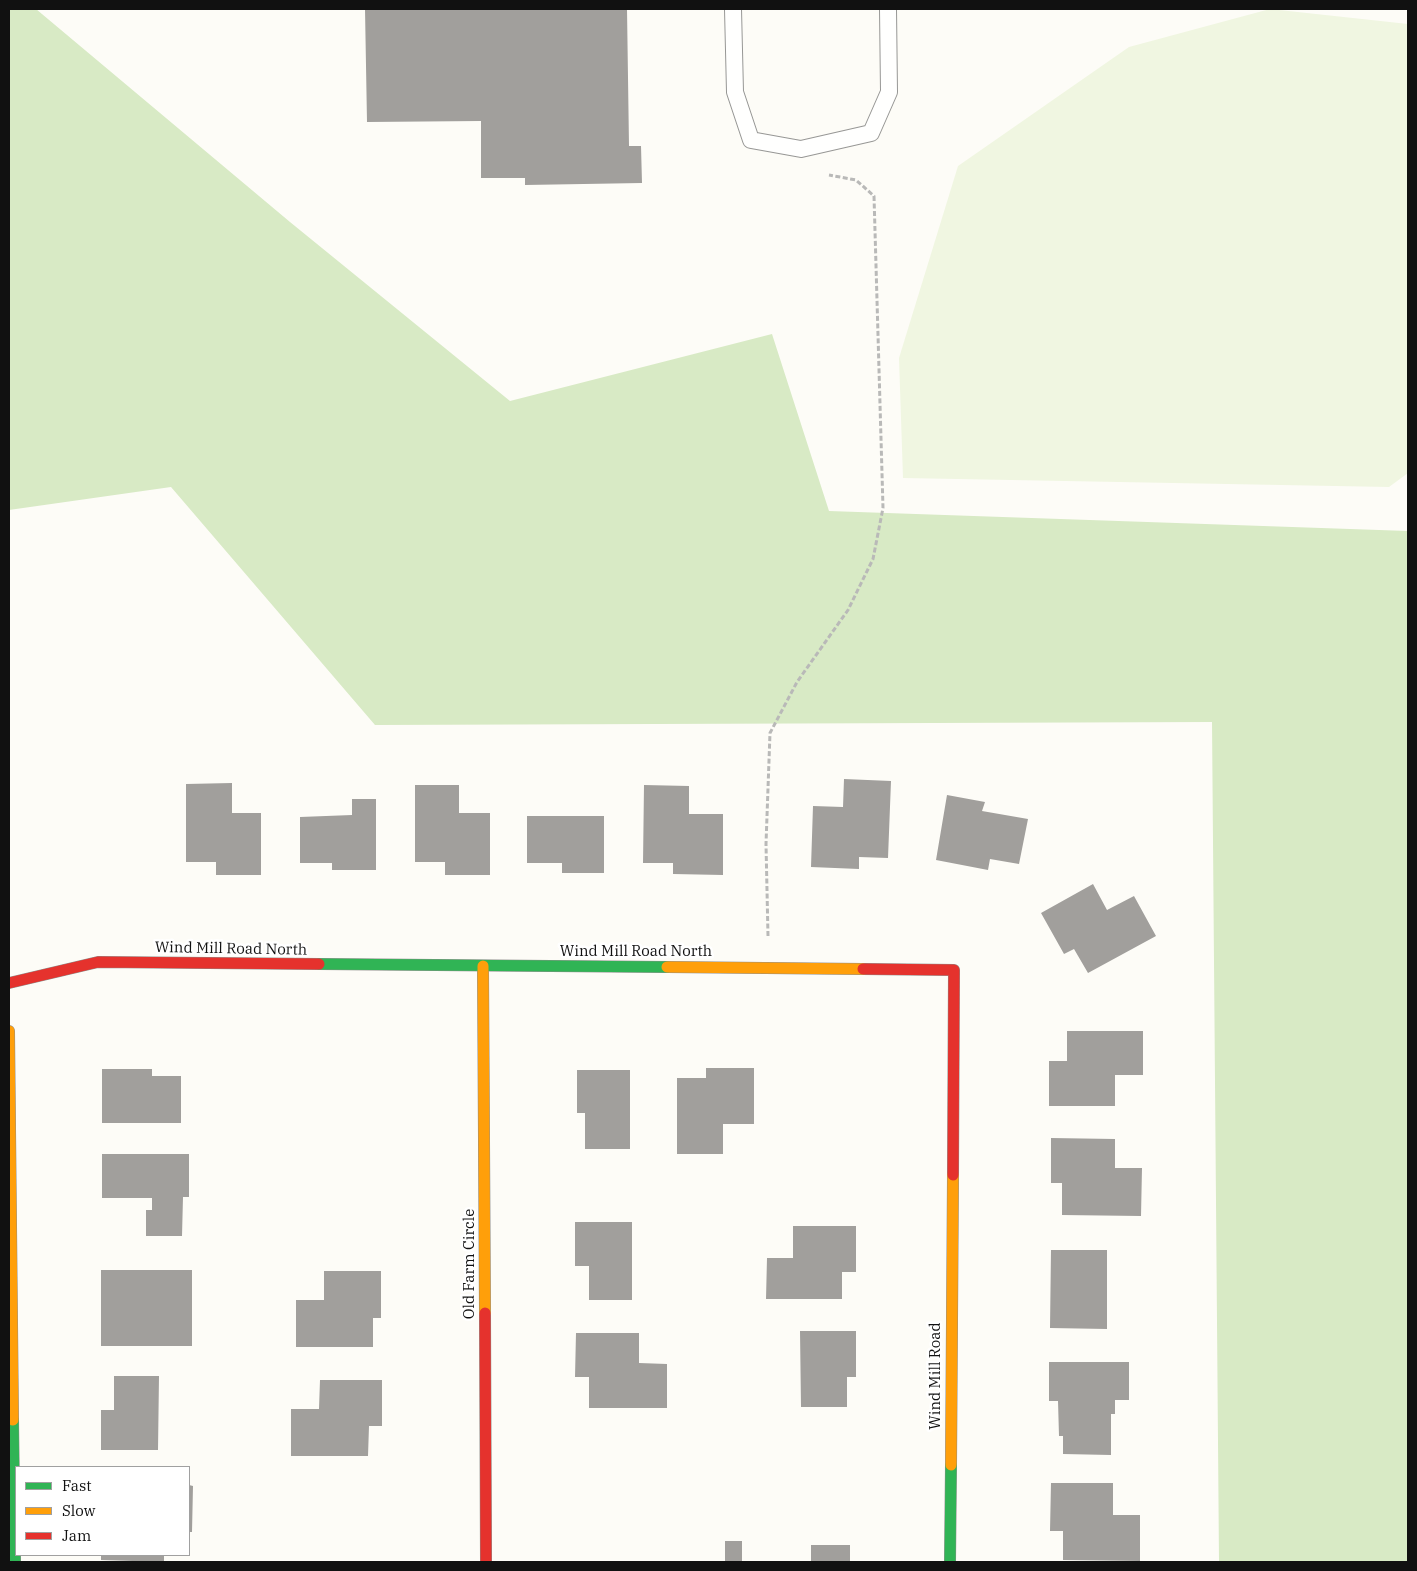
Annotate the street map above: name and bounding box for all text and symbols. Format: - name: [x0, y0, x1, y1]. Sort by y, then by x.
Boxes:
- street label: Wind Mill Road North: [155, 939, 307, 959]
- street label: Wind Mill Road North: [560, 943, 712, 961]
- street label: Old Farm Circle: [461, 1209, 479, 1319]
- street label: Wind Mill Road: [927, 1322, 945, 1430]
- legend: [15, 1466, 190, 1556]
- text: Fast: [62, 1476, 92, 1495]
- text: Slow: [62, 1501, 95, 1520]
- text: Jam: [62, 1526, 91, 1545]

